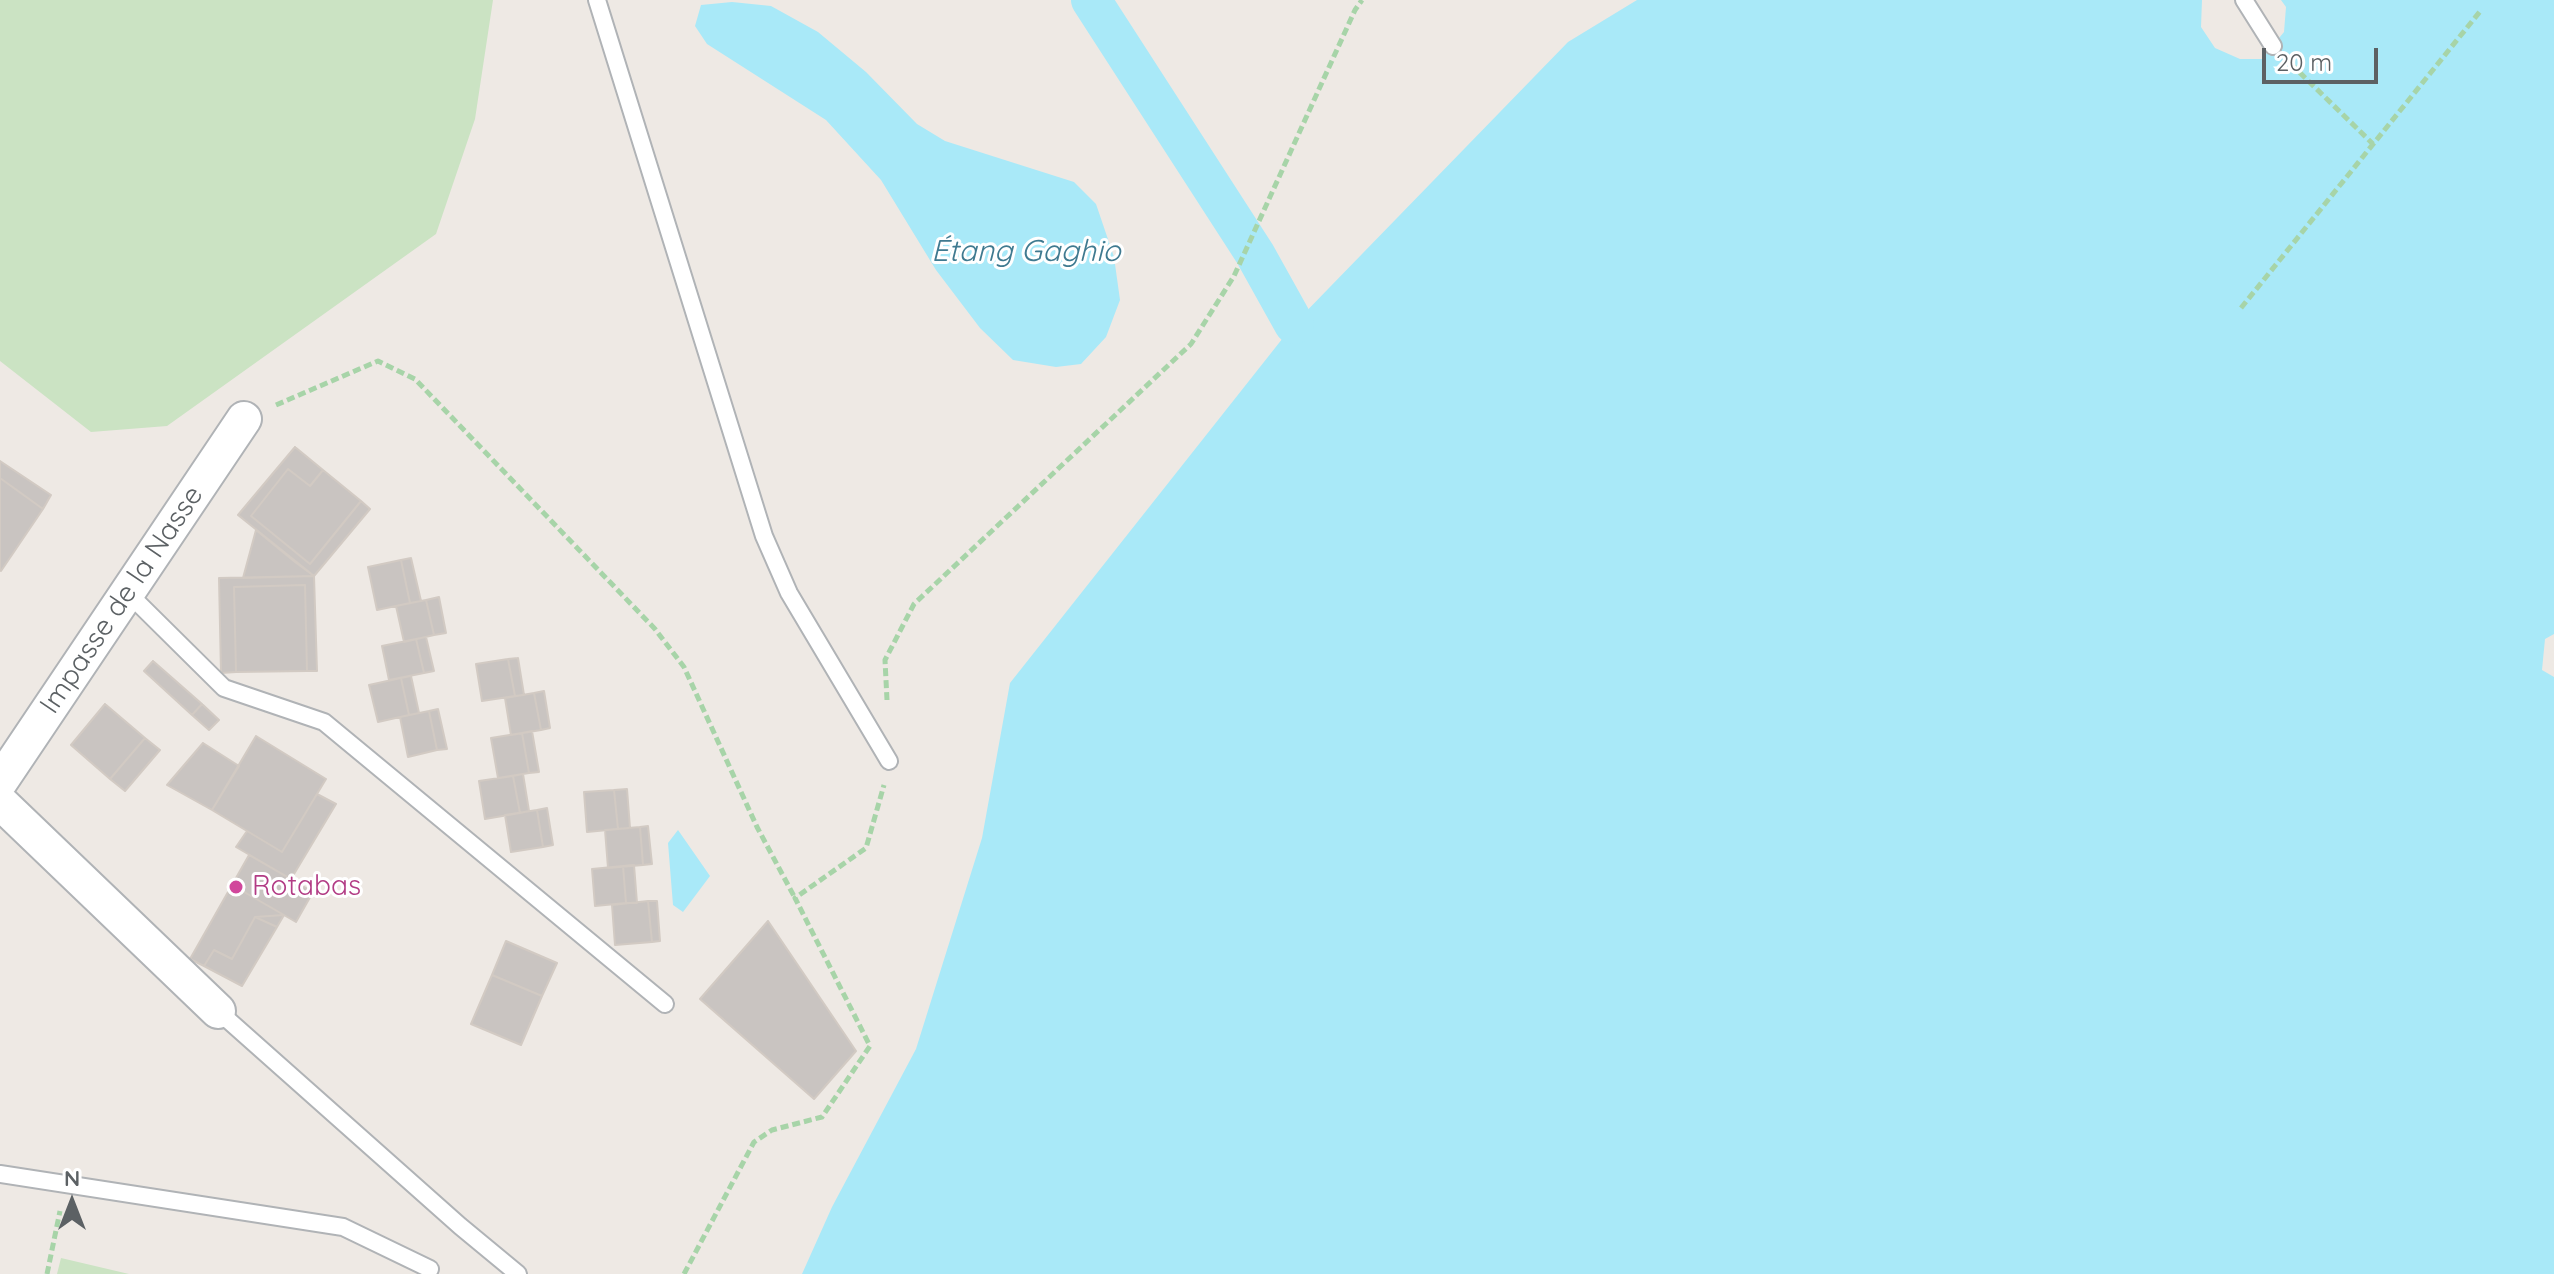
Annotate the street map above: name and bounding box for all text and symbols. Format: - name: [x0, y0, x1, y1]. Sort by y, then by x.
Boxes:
- scale bar: [2266, 32, 2382, 82]
- text: 20 m: [2276, 47, 2332, 77]
- water label: Étang Gaghio: [931, 234, 1121, 270]
- street label: Impasse de la Nasse: [33, 480, 211, 720]
- place label: Rotabas: [252, 870, 361, 904]
- marker: Rotabas: [227, 878, 245, 896]
- north arrow: [32, 1162, 112, 1242]
- text: N: [64, 1164, 80, 1192]

